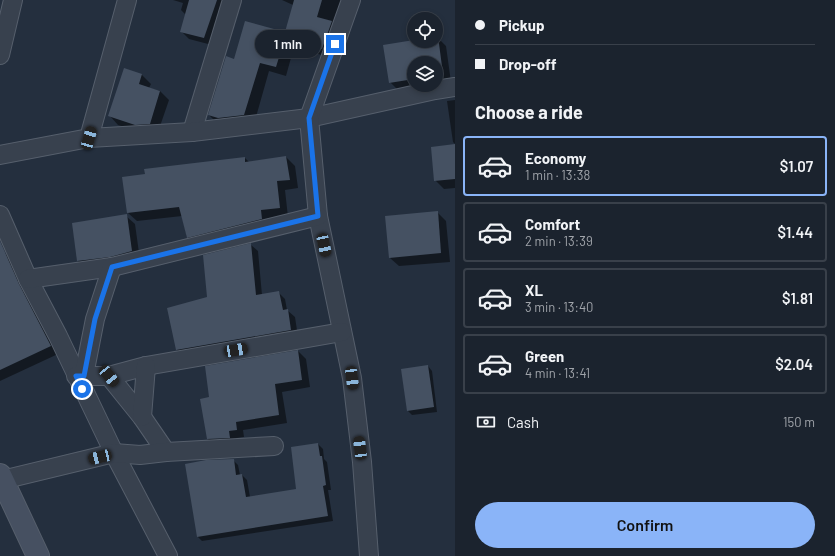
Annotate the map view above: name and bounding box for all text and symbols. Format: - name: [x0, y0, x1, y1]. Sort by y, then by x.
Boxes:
- map controls: [407, 12, 443, 92]
- button: locate: [407, 12, 443, 48]
- text: Pickup: [499, 16, 545, 34]
- callout: 1 min: [255, 30, 321, 58]
- route end: [326, 35, 344, 53]
- text: 1 min: [274, 36, 302, 52]
- text: Drop-off: [499, 55, 557, 73]
- button: layers: [407, 56, 443, 92]
- text: Choose a ride: [475, 101, 583, 123]
- car: [80, 125, 98, 151]
- icon: car: [477, 148, 513, 184]
- text: Economy: [525, 149, 586, 167]
- text: $1.07: [780, 157, 813, 175]
- text: 1 min · 13:38: [525, 167, 590, 183]
- icon: car: [477, 214, 513, 250]
- text: Comfort: [525, 215, 580, 233]
- text: $1.44: [778, 223, 813, 241]
- car: [316, 232, 332, 258]
- text: 2 min · 13:39: [525, 233, 593, 249]
- icon: car: [477, 280, 513, 316]
- text: XL: [525, 281, 543, 299]
- text: $1.81: [782, 289, 813, 307]
- text: 3 min · 13:40: [525, 299, 593, 315]
- car: [223, 342, 249, 358]
- icon: car: [477, 346, 513, 382]
- text: Green: [525, 347, 564, 365]
- text: $2.04: [775, 355, 813, 373]
- car: [97, 363, 121, 389]
- car: [345, 365, 359, 391]
- text: 4 min · 13:41: [525, 365, 590, 381]
- route start: [73, 380, 91, 398]
- icon: cash: [475, 411, 497, 433]
- text: Cash: [507, 413, 539, 431]
- text: 150 m: [783, 414, 815, 430]
- car: [353, 435, 367, 461]
- car: [87, 448, 113, 466]
- button: Confirm: [475, 502, 815, 548]

